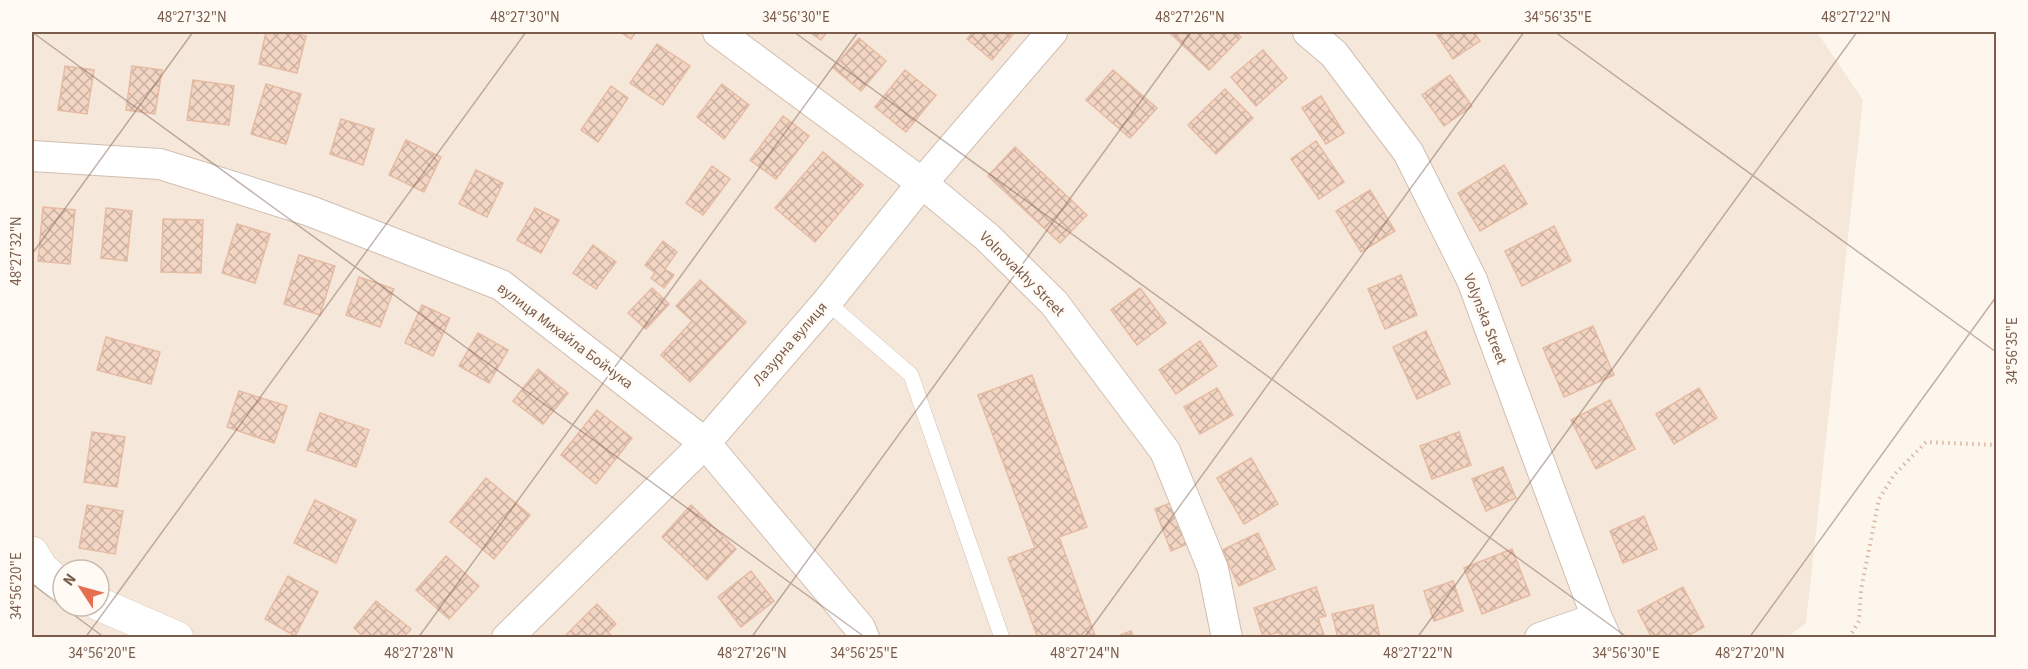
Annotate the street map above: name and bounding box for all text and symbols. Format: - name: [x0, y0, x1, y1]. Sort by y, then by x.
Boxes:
- text: 48°27'32"N: [157, 7, 227, 28]
- text: 48°27'30"N: [490, 7, 560, 28]
- text: 34°56'30"E: [762, 7, 830, 28]
- text: 48°27'26"N: [1155, 7, 1225, 28]
- text: 34°56'35"E: [1524, 7, 1592, 28]
- text: 48°27'22"N: [1821, 7, 1891, 28]
- text: 48°27'32"N: [6, 216, 27, 286]
- street label: Volnovakhy Street: [975, 227, 1069, 321]
- street label: Volynska Street: [1458, 270, 1512, 368]
- street label: вулиця Михайла Бойчука: [493, 278, 637, 394]
- street label: Лазурна вулиця: [748, 297, 832, 391]
- text: 34°56'35"E: [2002, 317, 2023, 385]
- text: 34°56'20"E: [6, 552, 27, 620]
- north arrow: [51, 558, 111, 618]
- text: N: [58, 569, 82, 591]
- text: 34°56'20"E: [68, 643, 136, 664]
- text: 48°27'28"N: [384, 643, 454, 664]
- text: 48°27'26"N: [717, 643, 787, 664]
- text: 34°56'25"E: [830, 643, 898, 664]
- text: 48°27'24"N: [1050, 643, 1120, 664]
- text: 48°27'22"N: [1383, 643, 1453, 664]
- text: 34°56'30"E: [1592, 643, 1660, 664]
- text: 48°27'20"N: [1715, 643, 1785, 664]

